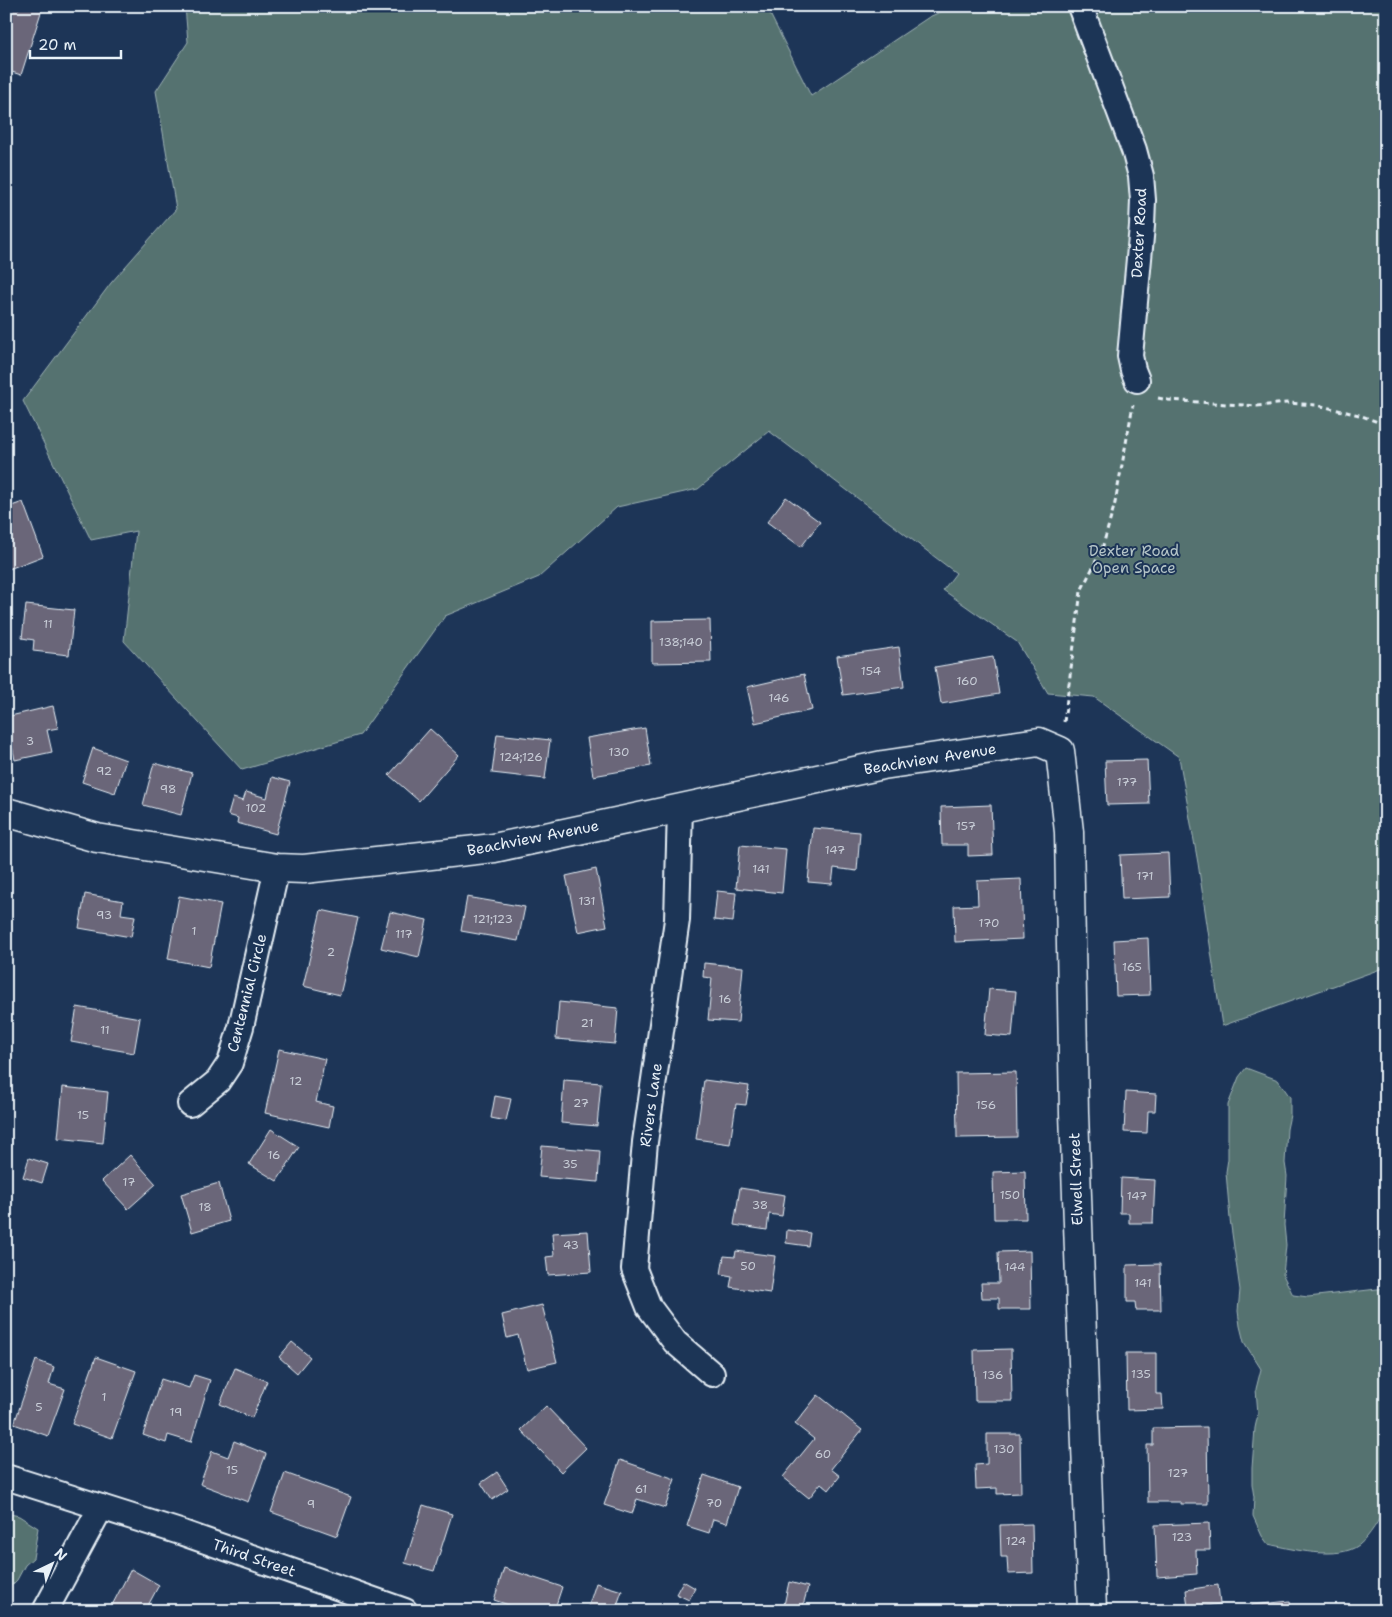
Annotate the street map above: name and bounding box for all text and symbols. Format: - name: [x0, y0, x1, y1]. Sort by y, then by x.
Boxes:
- scale bar: [30, 28, 121, 60]
- text: 20 m: [38, 35, 77, 55]
- street label: Dexter Road: [1127, 187, 1151, 279]
- park label: Dexter Road Open Space: [1089, 541, 1180, 578]
- house number: 11: [43, 616, 53, 632]
- house number: 138;140: [659, 634, 703, 650]
- house number: 154: [861, 663, 881, 679]
- house number: 160: [956, 673, 978, 689]
- house number: 146: [768, 690, 790, 706]
- house number: 3: [26, 733, 34, 749]
- street label: Beachview Avenue: [862, 739, 998, 779]
- house number: 130: [608, 744, 630, 760]
- house number: 124;126: [499, 749, 543, 765]
- house number: 92: [96, 763, 112, 779]
- house number: 177: [1117, 774, 1137, 790]
- house number: 98: [160, 781, 176, 797]
- house number: 102: [246, 800, 266, 816]
- street label: Beachview Avenue: [465, 815, 601, 861]
- house number: 157: [956, 818, 976, 834]
- house number: 147: [825, 842, 845, 858]
- house number: 141: [752, 861, 770, 877]
- house number: 171: [1136, 868, 1154, 884]
- house number: 131: [578, 893, 596, 909]
- house number: 93: [96, 907, 112, 923]
- house number: 121;123: [473, 911, 513, 927]
- house number: 170: [979, 915, 999, 931]
- house number: 1: [191, 923, 197, 939]
- house number: 117: [395, 926, 413, 942]
- street label: Centennial Circle: [223, 932, 271, 1054]
- house number: 2: [327, 944, 335, 960]
- house number: 165: [1122, 959, 1142, 975]
- house number: 16: [718, 991, 732, 1007]
- house number: 21: [581, 1015, 593, 1031]
- house number: 11: [100, 1022, 110, 1038]
- street label: Rivers Lane: [635, 1062, 667, 1148]
- house number: 12: [290, 1073, 302, 1089]
- house number: 27: [573, 1095, 589, 1111]
- house number: 156: [976, 1097, 996, 1113]
- house number: 15: [77, 1107, 89, 1123]
- street label: Elwell Street: [1064, 1132, 1088, 1226]
- house number: 16: [267, 1147, 281, 1163]
- house number: 35: [562, 1156, 578, 1172]
- house number: 17: [123, 1174, 135, 1190]
- house number: 150: [1000, 1187, 1020, 1203]
- house number: 147: [1127, 1188, 1147, 1204]
- house number: 38: [752, 1197, 768, 1213]
- house number: 18: [198, 1199, 212, 1215]
- house number: 43: [563, 1237, 579, 1253]
- house number: 50: [740, 1258, 756, 1274]
- house number: 144: [1005, 1259, 1025, 1275]
- house number: 141: [1134, 1275, 1152, 1291]
- house number: 135: [1131, 1366, 1151, 1382]
- house number: 136: [983, 1367, 1003, 1383]
- house number: 1: [101, 1389, 107, 1405]
- house number: 5: [35, 1399, 43, 1415]
- house number: 19: [170, 1404, 182, 1420]
- house number: 130: [993, 1441, 1015, 1457]
- house number: 60: [815, 1446, 831, 1462]
- house number: 15: [226, 1462, 238, 1478]
- house number: 127: [1168, 1465, 1188, 1481]
- house number: 61: [635, 1481, 647, 1497]
- house number: 70: [706, 1495, 722, 1511]
- house number: 9: [307, 1496, 315, 1512]
- house number: 123: [1172, 1529, 1192, 1545]
- house number: 124: [1006, 1533, 1026, 1549]
- street label: Third Street: [210, 1534, 298, 1582]
- north arrow: [28, 1540, 78, 1590]
- text: N: [51, 1544, 71, 1565]

